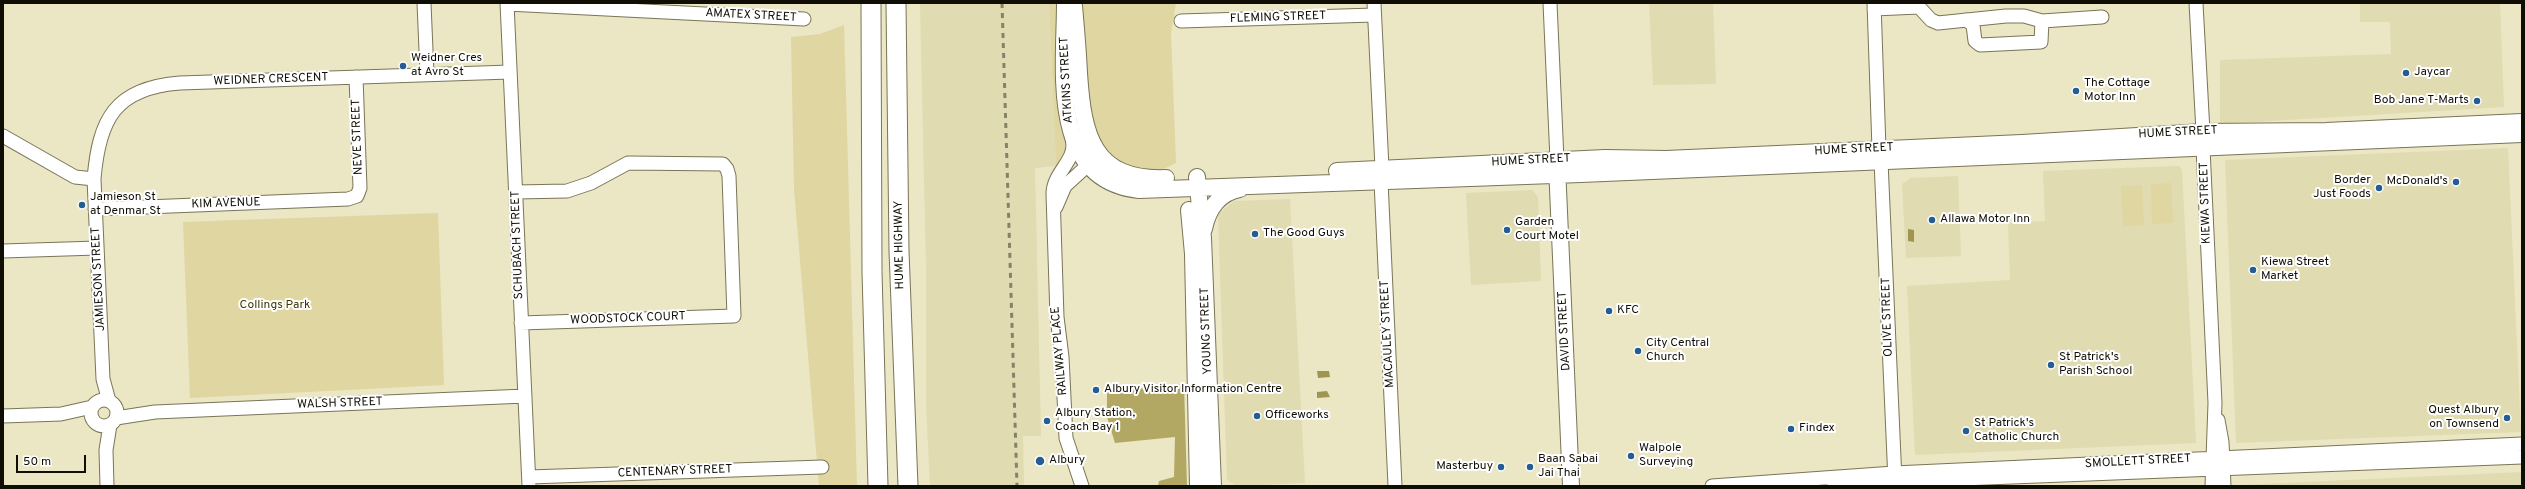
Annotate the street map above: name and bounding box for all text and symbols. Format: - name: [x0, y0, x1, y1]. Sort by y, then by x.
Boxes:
- street label: AMATEX STREET: [705, 6, 797, 26]
- street label: FLEMING STREET: [1230, 9, 1326, 27]
- street label: ATKINS STREET: [1058, 36, 1076, 124]
- place label: Weidner Cres at Avro St: [411, 52, 482, 80]
- marker: Weidner Cres at Avro St: [398, 61, 408, 71]
- place label: Jaycar: [2414, 66, 2450, 80]
- marker: Jaycar: [2401, 68, 2411, 78]
- street label: WEIDNER CRESCENT: [213, 71, 329, 89]
- place label: The Cottage Motor Inn: [2084, 77, 2150, 105]
- marker: The Cottage Motor Inn: [2071, 86, 2081, 96]
- place label: Bob Jane T-Marts: [2374, 94, 2469, 108]
- marker: Bob Jane T-Marts: [2472, 96, 2482, 106]
- street label: NEVE STREET: [349, 99, 367, 175]
- street label: HUME STREET: [2138, 124, 2218, 142]
- street label: HUME STREET: [1814, 141, 1894, 159]
- street label: HUME STREET: [1491, 152, 1571, 170]
- street label: KIEWA STREET: [2197, 162, 2215, 244]
- place label: Border Just Foods: [2313, 174, 2371, 202]
- place label: McDonald's: [2386, 175, 2448, 189]
- marker: McDonald's: [2451, 177, 2461, 187]
- marker: Border Just Foods: [2374, 183, 2384, 193]
- street label: SCHUBACH STREET: [509, 190, 527, 300]
- place label: Jamieson St at Denmar St: [90, 191, 161, 219]
- street label: KIM AVENUE: [191, 196, 261, 212]
- marker: Jamieson St at Denmar St: [77, 200, 87, 210]
- street label: HUME HIGHWAY: [892, 200, 908, 290]
- place label: Allawa Motor Inn: [1940, 213, 2030, 227]
- marker: Allawa Motor Inn: [1927, 215, 1937, 225]
- place label: Garden Court Motel: [1515, 216, 1579, 244]
- marker: Garden Court Motel: [1502, 225, 1512, 235]
- street label: JAMIESON STREET: [89, 226, 109, 332]
- place label: The Good Guys: [1263, 227, 1345, 241]
- marker: The Good Guys: [1250, 229, 1260, 239]
- place label: Kiewa Street Market: [2261, 256, 2329, 284]
- marker: Kiewa Street Market: [2248, 265, 2258, 275]
- street label: OLIVE STREET: [1879, 277, 1897, 357]
- street label: MACAULEY STREET: [1378, 280, 1398, 388]
- street label: YOUNG STREET: [1198, 287, 1216, 375]
- street label: DAVID STREET: [1556, 291, 1574, 371]
- park label: Collings Park: [240, 299, 310, 313]
- place label: KFC: [1617, 304, 1639, 318]
- street label: RAILWAY PLACE: [1049, 306, 1071, 396]
- marker: KFC: [1604, 306, 1614, 316]
- street label: WOODSTOCK COURT: [570, 310, 686, 328]
- place label: City Central Church: [1646, 337, 1709, 365]
- marker: City Central Church: [1633, 346, 1643, 356]
- place label: St Patrick's Parish School: [2059, 351, 2132, 379]
- marker: St Patrick's Parish School: [2046, 360, 2056, 370]
- place label: Albury Visitor Information Centre: [1104, 383, 1282, 397]
- marker: Albury Visitor Information Centre: [1091, 385, 1101, 395]
- street label: WALSH STREET: [297, 395, 383, 413]
- place label: Quest Albury on Townsend: [2428, 404, 2499, 432]
- place label: Albury Station, Coach Bay 1: [1055, 407, 1135, 435]
- place label: Officeworks: [1265, 409, 1329, 423]
- marker: Officeworks: [1252, 411, 1262, 421]
- marker: Quest Albury on Townsend: [2502, 413, 2512, 423]
- marker: Albury Station, Coach Bay 1: [1042, 416, 1052, 426]
- place label: St Patrick's Catholic Church: [1974, 417, 2059, 445]
- place label: Findex: [1799, 422, 1835, 436]
- marker: Findex: [1786, 424, 1796, 434]
- marker: St Patrick's Catholic Church: [1961, 426, 1971, 436]
- place label: Walpole Surveying: [1639, 442, 1693, 470]
- scale bar: [18, 447, 88, 473]
- marker: Walpole Surveying: [1626, 451, 1636, 461]
- street label: SMOLLETT STREET: [2085, 452, 2191, 472]
- place label: Baan Sabai Jai Thai: [1538, 453, 1598, 481]
- text: 50 m: [23, 454, 51, 470]
- place label: Albury: [1049, 454, 1085, 468]
- marker: Albury: [1034, 455, 1046, 467]
- place label: Masterbuy: [1436, 460, 1493, 474]
- marker: Masterbuy: [1496, 462, 1506, 472]
- marker: Baan Sabai Jai Thai: [1525, 462, 1535, 472]
- street label: CENTENARY STREET: [617, 463, 733, 481]

